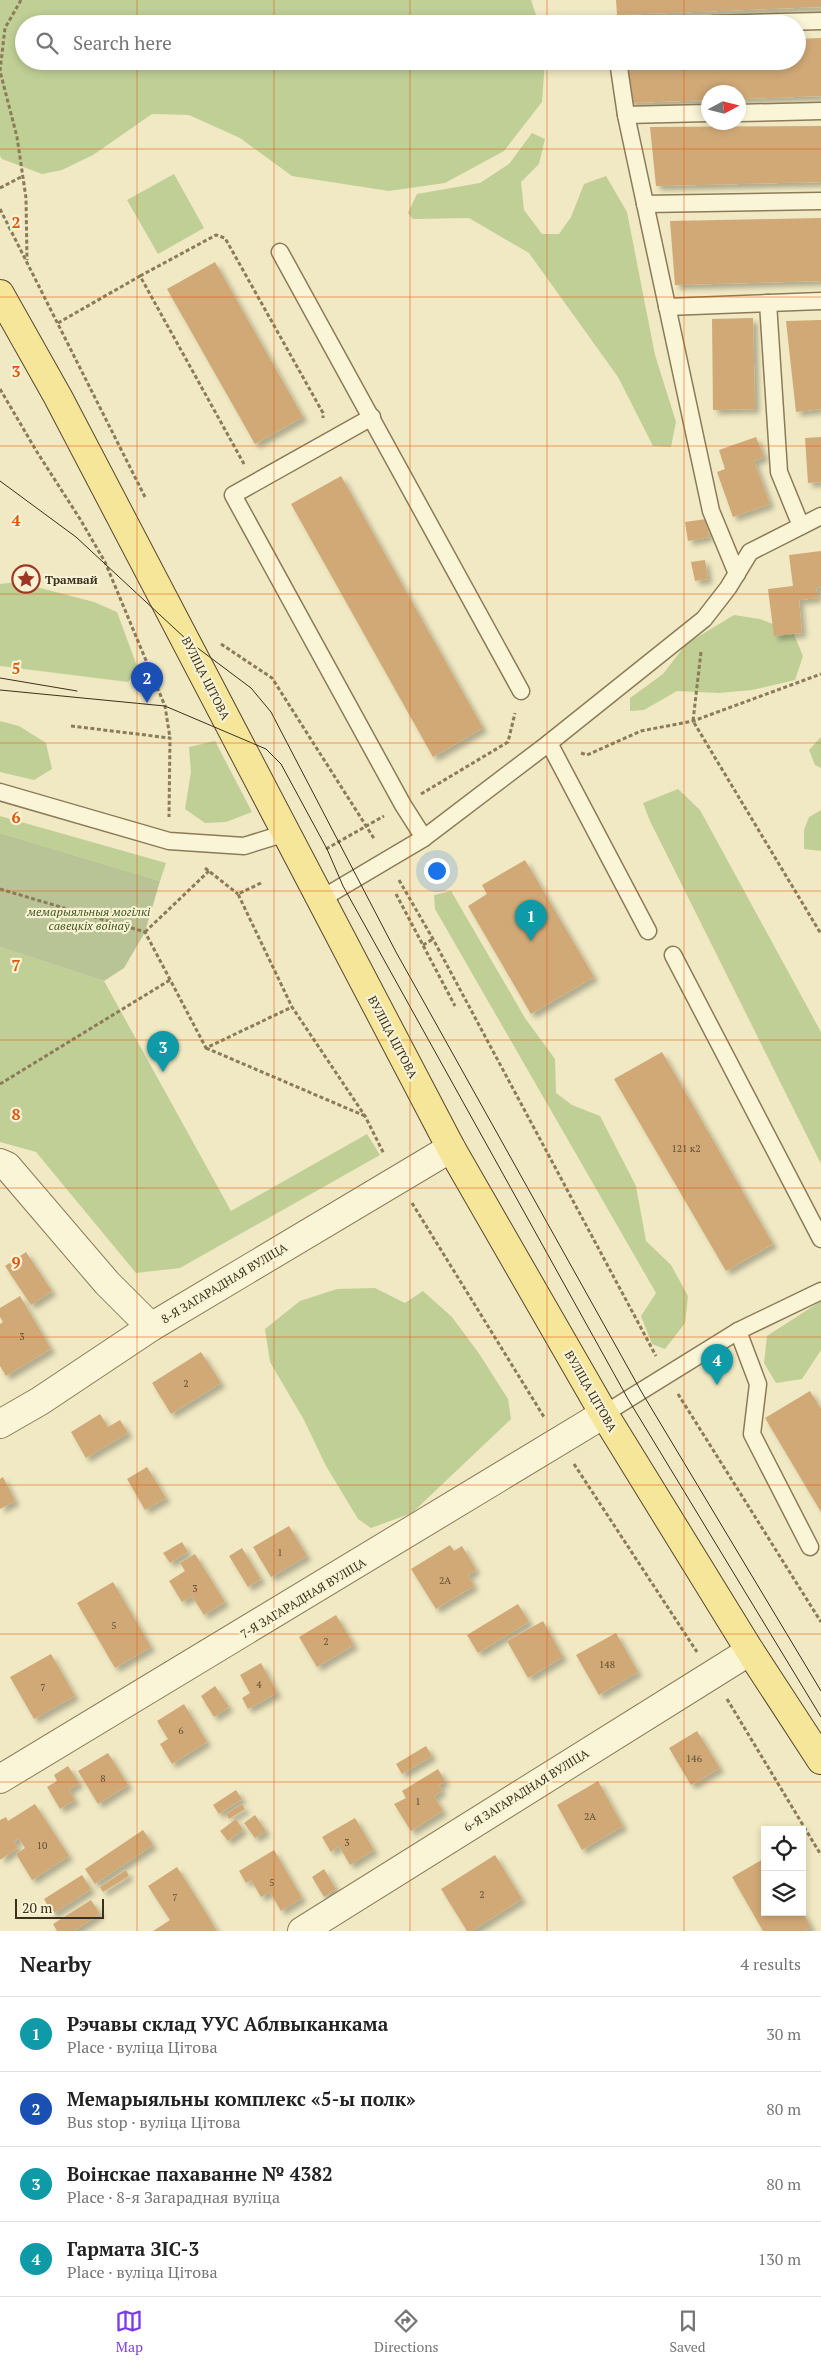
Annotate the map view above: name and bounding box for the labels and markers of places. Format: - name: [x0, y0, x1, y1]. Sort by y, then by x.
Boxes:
- place icon: Трамвай: [11, 564, 41, 594]
- place label: Трамвай: [45, 572, 98, 587]
- pin: 2: [131, 662, 163, 703]
- pin: 1: [515, 900, 547, 941]
- pin: 3: [147, 1031, 179, 1072]
- pin: 4: [701, 1344, 733, 1385]

